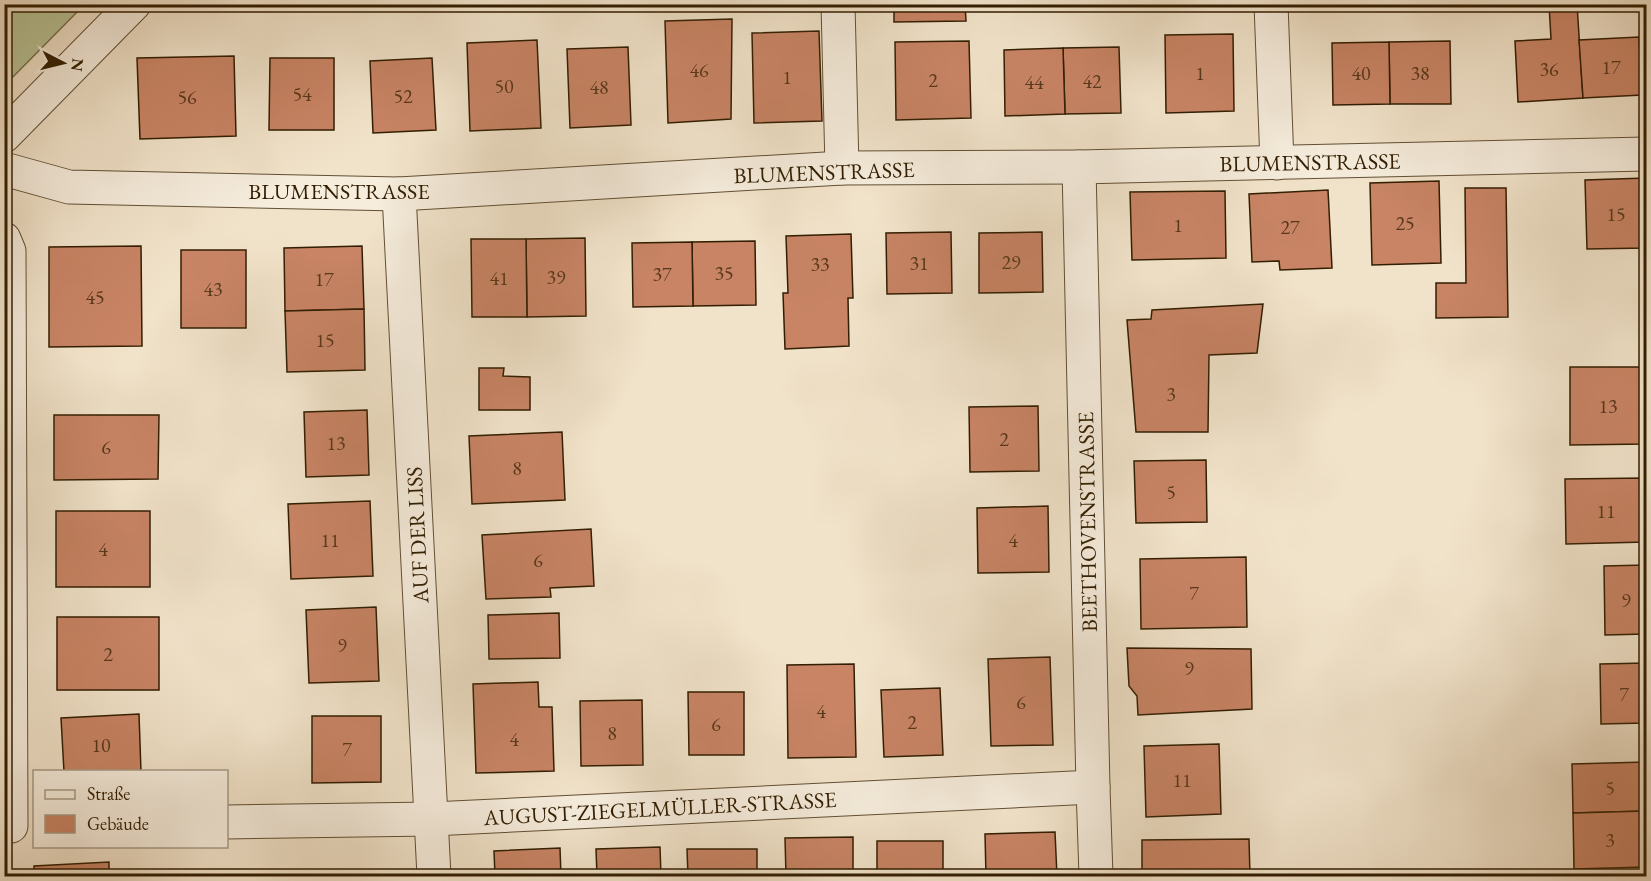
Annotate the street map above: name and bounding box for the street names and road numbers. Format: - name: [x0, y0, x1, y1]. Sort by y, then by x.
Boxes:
- street label: BLUMENSTRASSE: [1219, 146, 1401, 179]
- street label: BLUMENSTRASSE: [733, 155, 915, 190]
- street label: BLUMENSTRASSE: [248, 177, 430, 206]
- street label: BEETHOVENSTRASSE: [1071, 411, 1104, 633]
- street label: AUF DER LISS: [399, 466, 436, 605]
- street label: AUGUST-ZIEGELMÜLLER-STRASSE: [482, 785, 837, 832]

